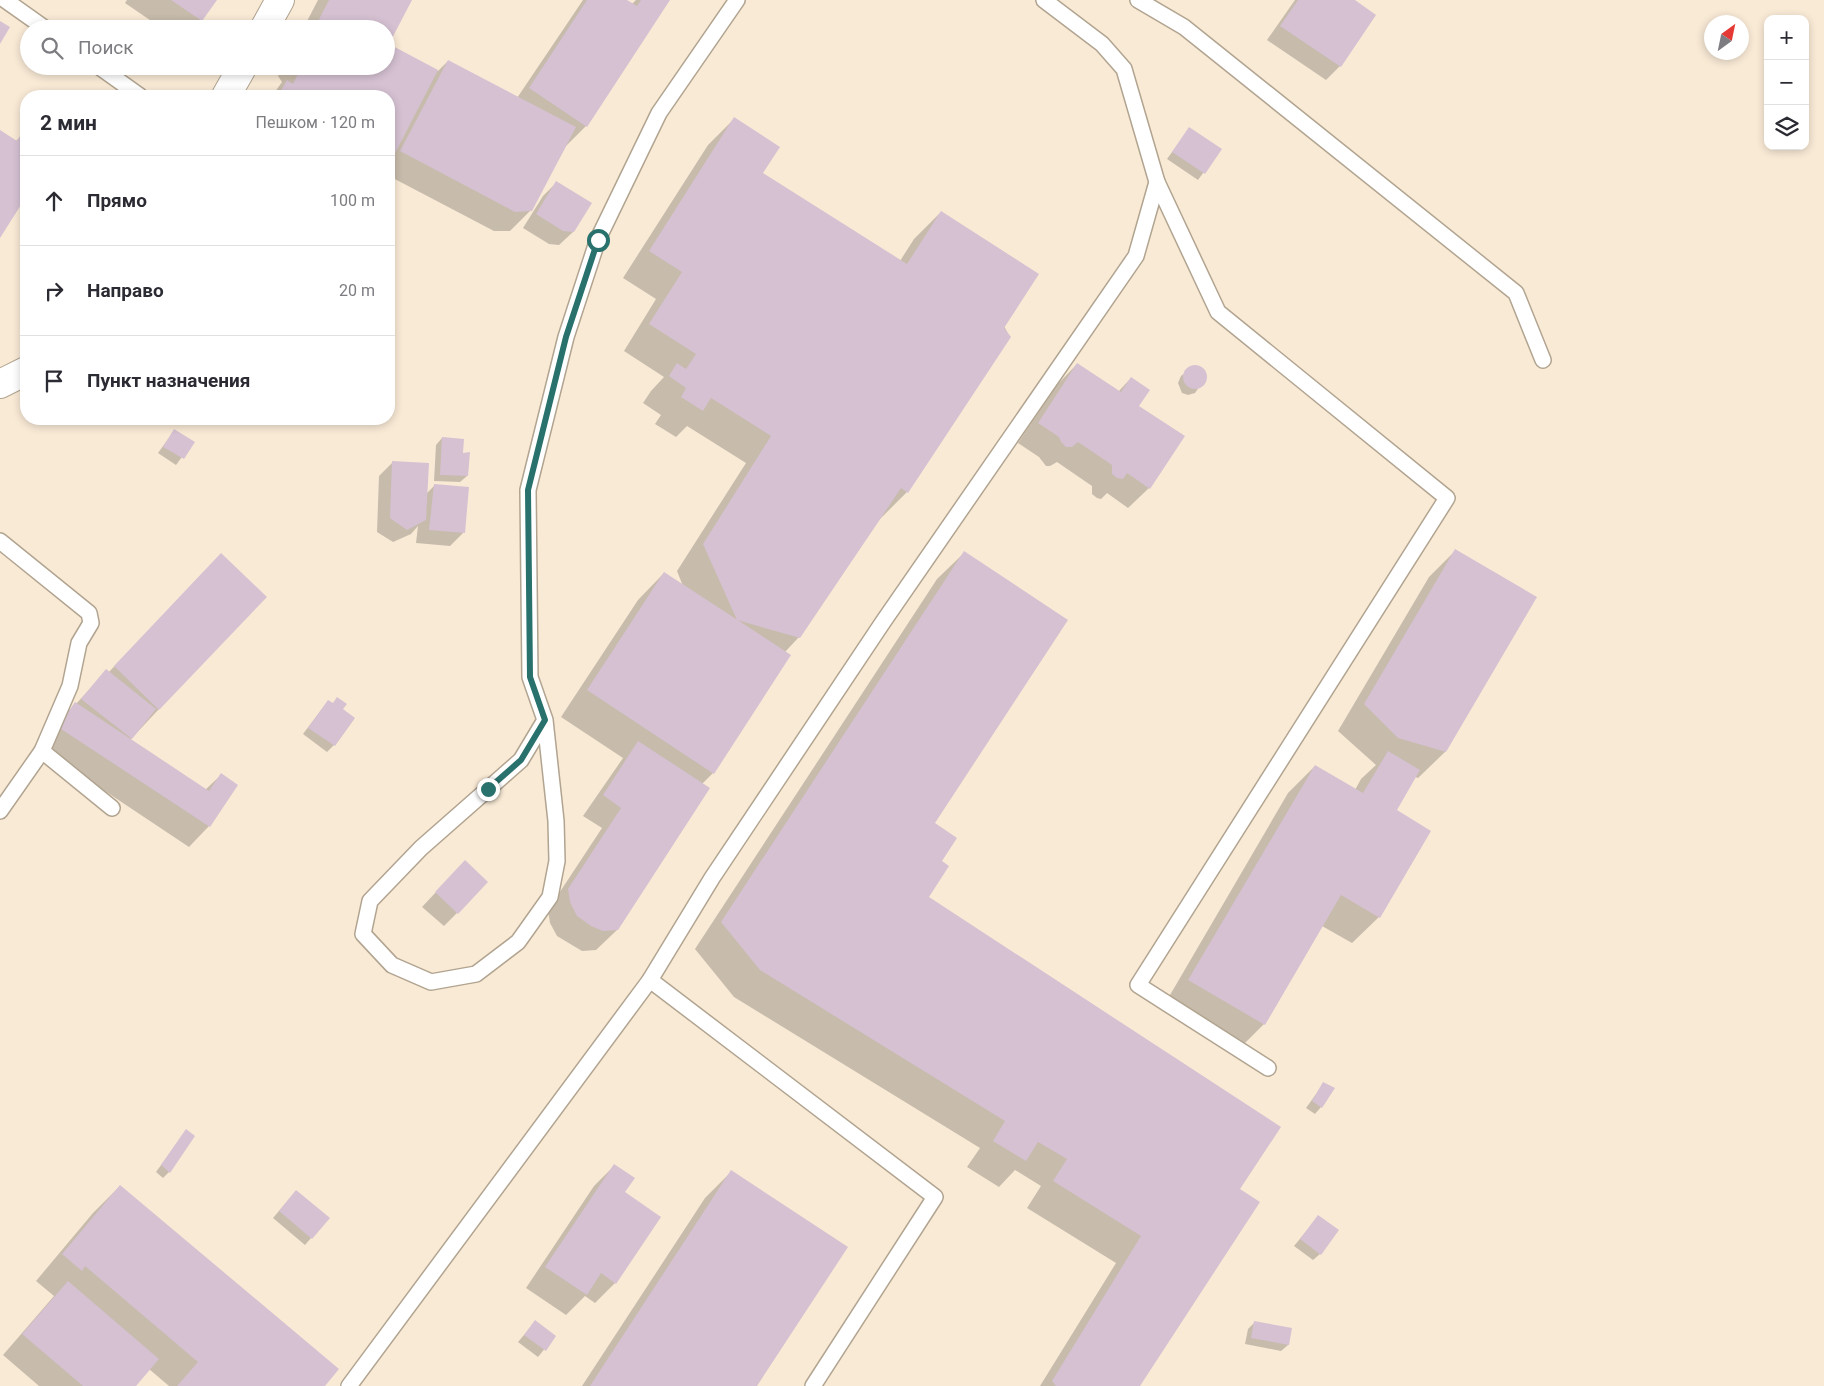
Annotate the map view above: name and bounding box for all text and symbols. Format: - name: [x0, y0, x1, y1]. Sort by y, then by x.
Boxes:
- north arrow: [1704, 15, 1749, 60]
- map controls: [1764, 15, 1809, 150]
- button: +: [1764, 15, 1809, 60]
- search box: [20, 20, 395, 75]
- icon: search: [38, 34, 66, 62]
- text: Поиск: [78, 36, 134, 59]
- button: −: [1764, 60, 1809, 105]
- button: layers: [1764, 105, 1809, 150]
- text: 2 мин: [40, 111, 97, 135]
- text: Пешком · 120 m: [256, 113, 375, 132]
- icon: ahead: [40, 187, 68, 215]
- text: Прямо: [87, 189, 147, 212]
- text: 100 m: [330, 191, 375, 210]
- route start: [587, 229, 610, 252]
- icon: right: [40, 277, 68, 305]
- text: Направо: [87, 279, 164, 302]
- text: 20 m: [339, 281, 375, 300]
- icon: arrive: [40, 367, 68, 395]
- text: Пункт назначения: [87, 369, 250, 392]
- route end: [477, 778, 500, 801]

